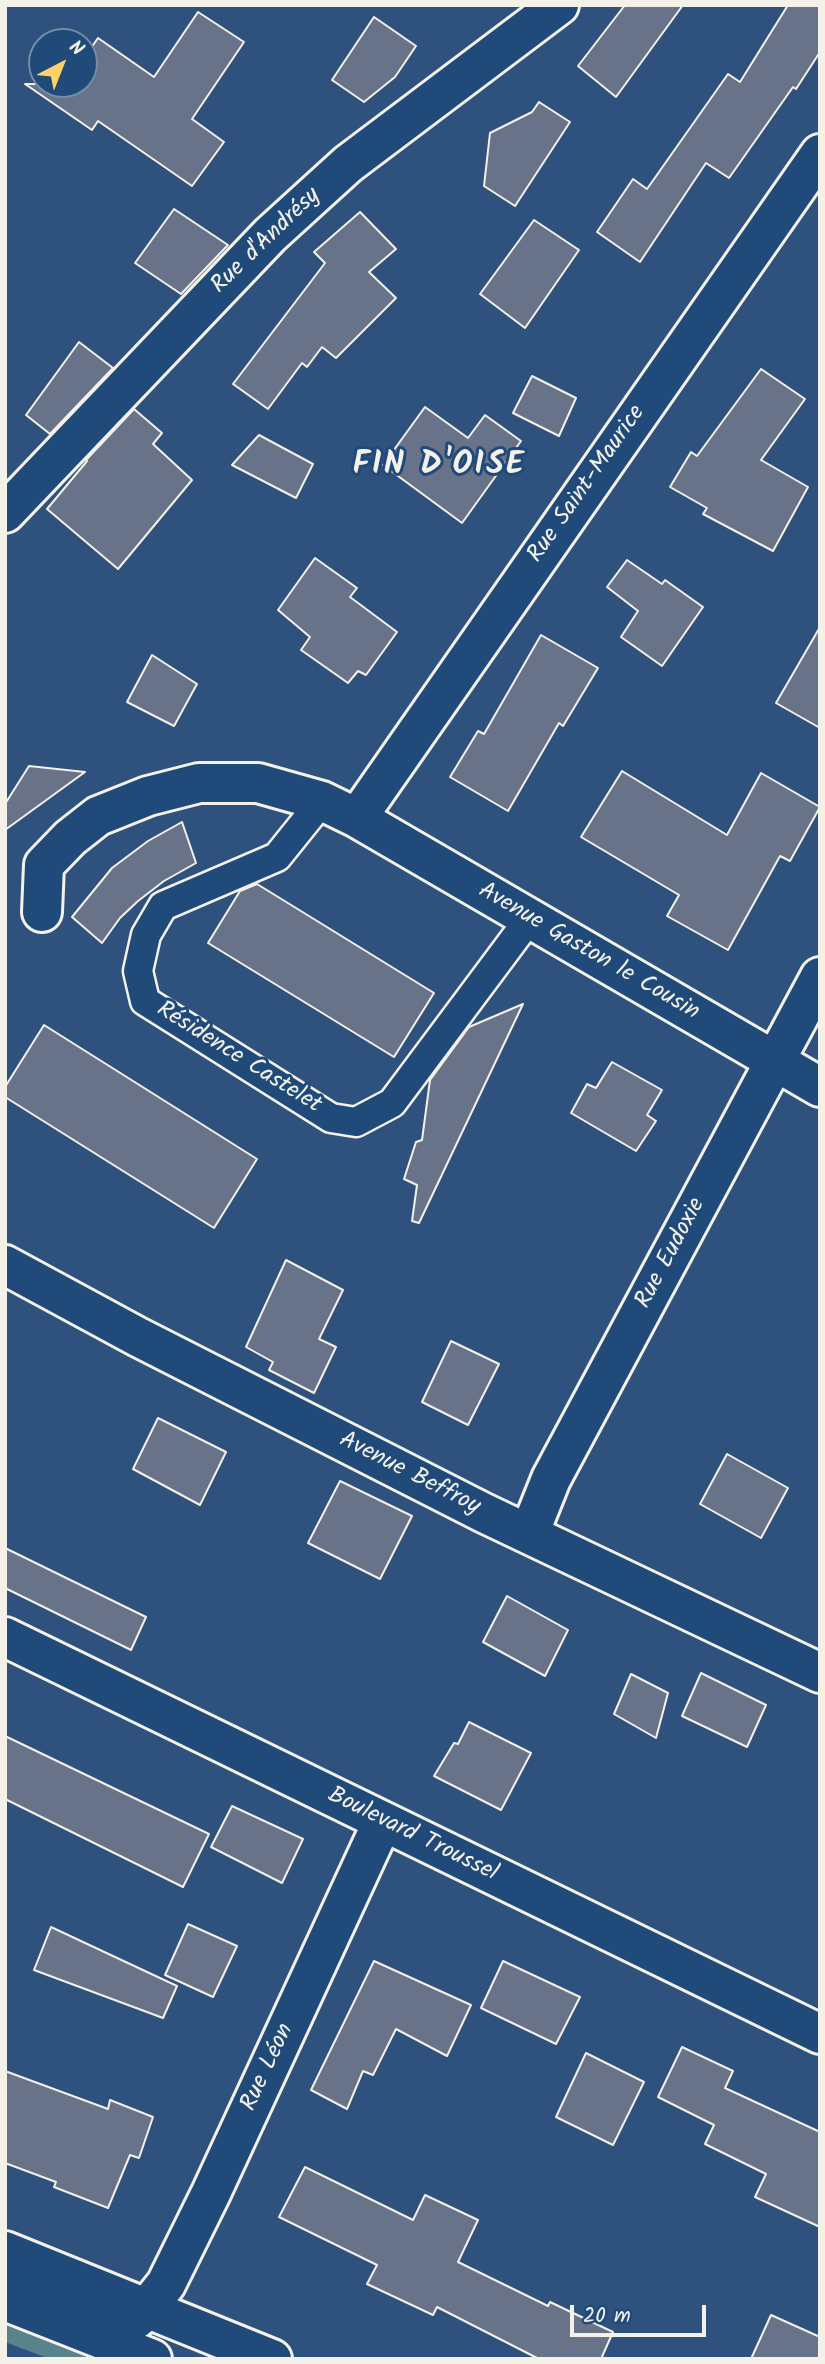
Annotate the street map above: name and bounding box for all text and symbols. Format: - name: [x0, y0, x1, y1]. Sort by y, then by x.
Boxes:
- north arrow: [28, 28, 98, 98]
- text: N: [61, 34, 90, 64]
- street label: Rue d'Andrésy: [206, 183, 328, 301]
- street label: Rue Saint-Maurice: [523, 401, 653, 569]
- district label: FIN D'OISE: [354, 449, 524, 487]
- street label: Avenue Gaston le Cousin: [472, 878, 704, 1028]
- street label: Résidence Castelet: [150, 997, 326, 1121]
- street label: Rue Eudoxie: [631, 1194, 713, 1314]
- street label: Avenue Beffroy: [334, 1427, 484, 1523]
- street label: Boulevard Troussel: [322, 1782, 502, 1890]
- street label: Rue Léon: [236, 2020, 302, 2116]
- scale bar: [573, 2290, 710, 2334]
- text: 20 m: [583, 2300, 631, 2333]

